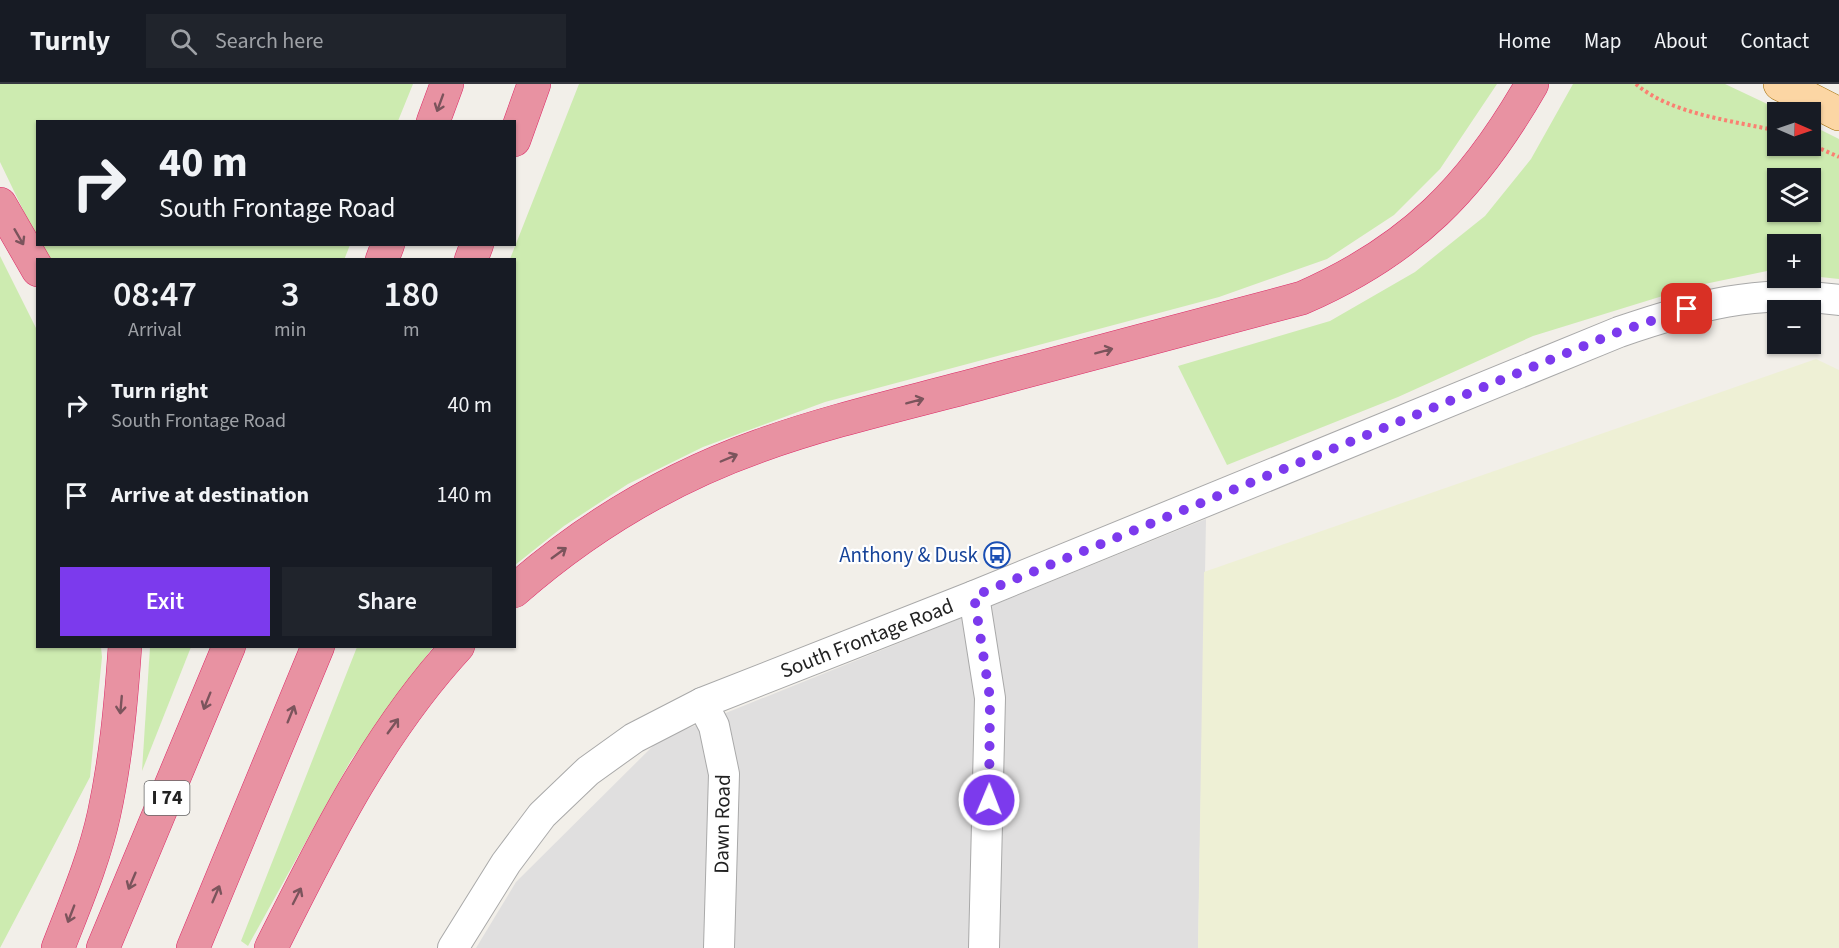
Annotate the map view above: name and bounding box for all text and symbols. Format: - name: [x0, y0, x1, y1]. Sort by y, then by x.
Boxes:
- search box: [146, 14, 566, 68]
- text: Turnly: [30, 21, 110, 61]
- icon: search: [167, 25, 200, 58]
- text: Search here: [215, 25, 324, 57]
- text: Home: [1498, 26, 1551, 56]
- text: Map: [1584, 26, 1622, 56]
- text: About: [1655, 26, 1707, 56]
- text: Contact: [1740, 26, 1809, 56]
- one-way arrow: [434, 93, 445, 112]
- north arrow: [1767, 102, 1821, 156]
- map controls: [1767, 102, 1821, 354]
- text: 40 m: [159, 133, 248, 193]
- icon: right: [60, 144, 138, 222]
- button: layers: [1767, 168, 1821, 222]
- text: South Frontage Road: [159, 189, 395, 228]
- one-way arrow: [13, 228, 25, 245]
- button: +: [1767, 234, 1821, 288]
- text: 08:47: [113, 269, 197, 320]
- text: 3: [281, 269, 299, 320]
- text: 180: [383, 269, 439, 320]
- pin: [1661, 283, 1712, 334]
- icon: arrive: [1670, 292, 1703, 325]
- button: −: [1767, 300, 1821, 354]
- text: Arrival: [128, 316, 182, 344]
- text: min: [274, 316, 306, 344]
- text: m: [403, 316, 419, 344]
- one-way arrow: [1094, 344, 1113, 356]
- text: Turn right: [111, 375, 208, 407]
- icon: right: [60, 389, 93, 422]
- text: 40 m: [447, 389, 492, 421]
- one-way arrow: [905, 395, 924, 406]
- text: South Frontage Road: [111, 407, 286, 435]
- one-way arrow: [720, 452, 738, 463]
- icon: arrive: [60, 479, 93, 512]
- text: Arrive at destination: [111, 479, 309, 511]
- text: 140 m: [437, 479, 492, 511]
- place label: Anthony & Dusk: [839, 540, 979, 570]
- bus stop icon: Anthony & Dusk: [982, 540, 1012, 570]
- one-way arrow: [551, 547, 567, 559]
- button: Exit: [60, 567, 270, 636]
- button: Share: [282, 567, 492, 636]
- street label: South Frontage Road: [776, 591, 958, 686]
- one-way arrow: [201, 691, 212, 710]
- one-way arrow: [115, 694, 126, 714]
- one-way arrow: [287, 706, 298, 724]
- one-way arrow: [386, 718, 399, 734]
- position arrow: [957, 768, 1021, 832]
- street label: Dawn Road: [706, 774, 738, 874]
- road number: I 74: [144, 781, 190, 815]
- one-way arrow: [126, 871, 137, 889]
- one-way arrow: [211, 886, 222, 904]
- one-way arrow: [292, 887, 303, 905]
- one-way arrow: [65, 904, 76, 923]

